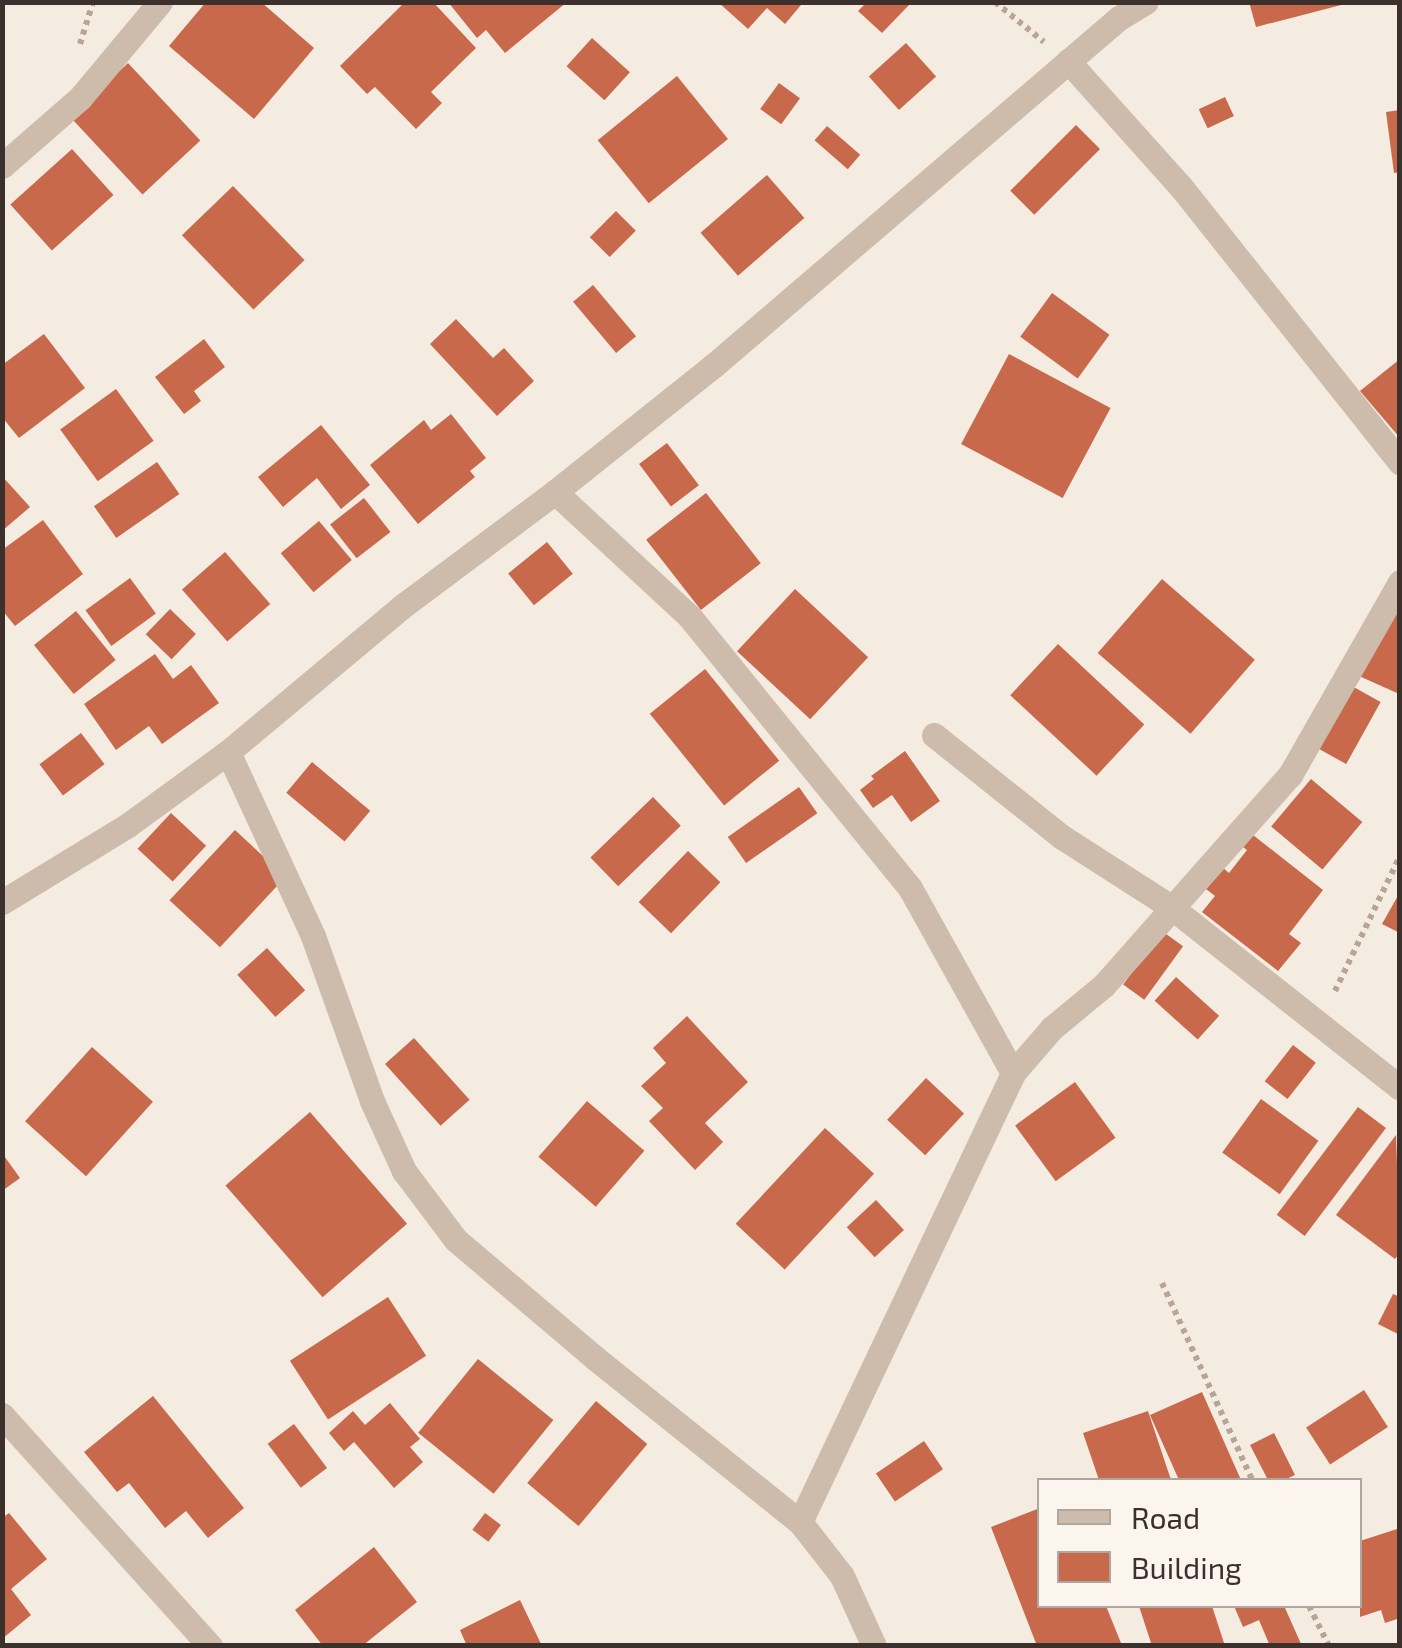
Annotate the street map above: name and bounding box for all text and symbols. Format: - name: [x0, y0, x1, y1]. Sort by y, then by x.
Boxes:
- legend: [1037, 1478, 1362, 1608]
- text: Road: [1131, 1499, 1200, 1535]
- text: Building: [1131, 1549, 1242, 1585]

